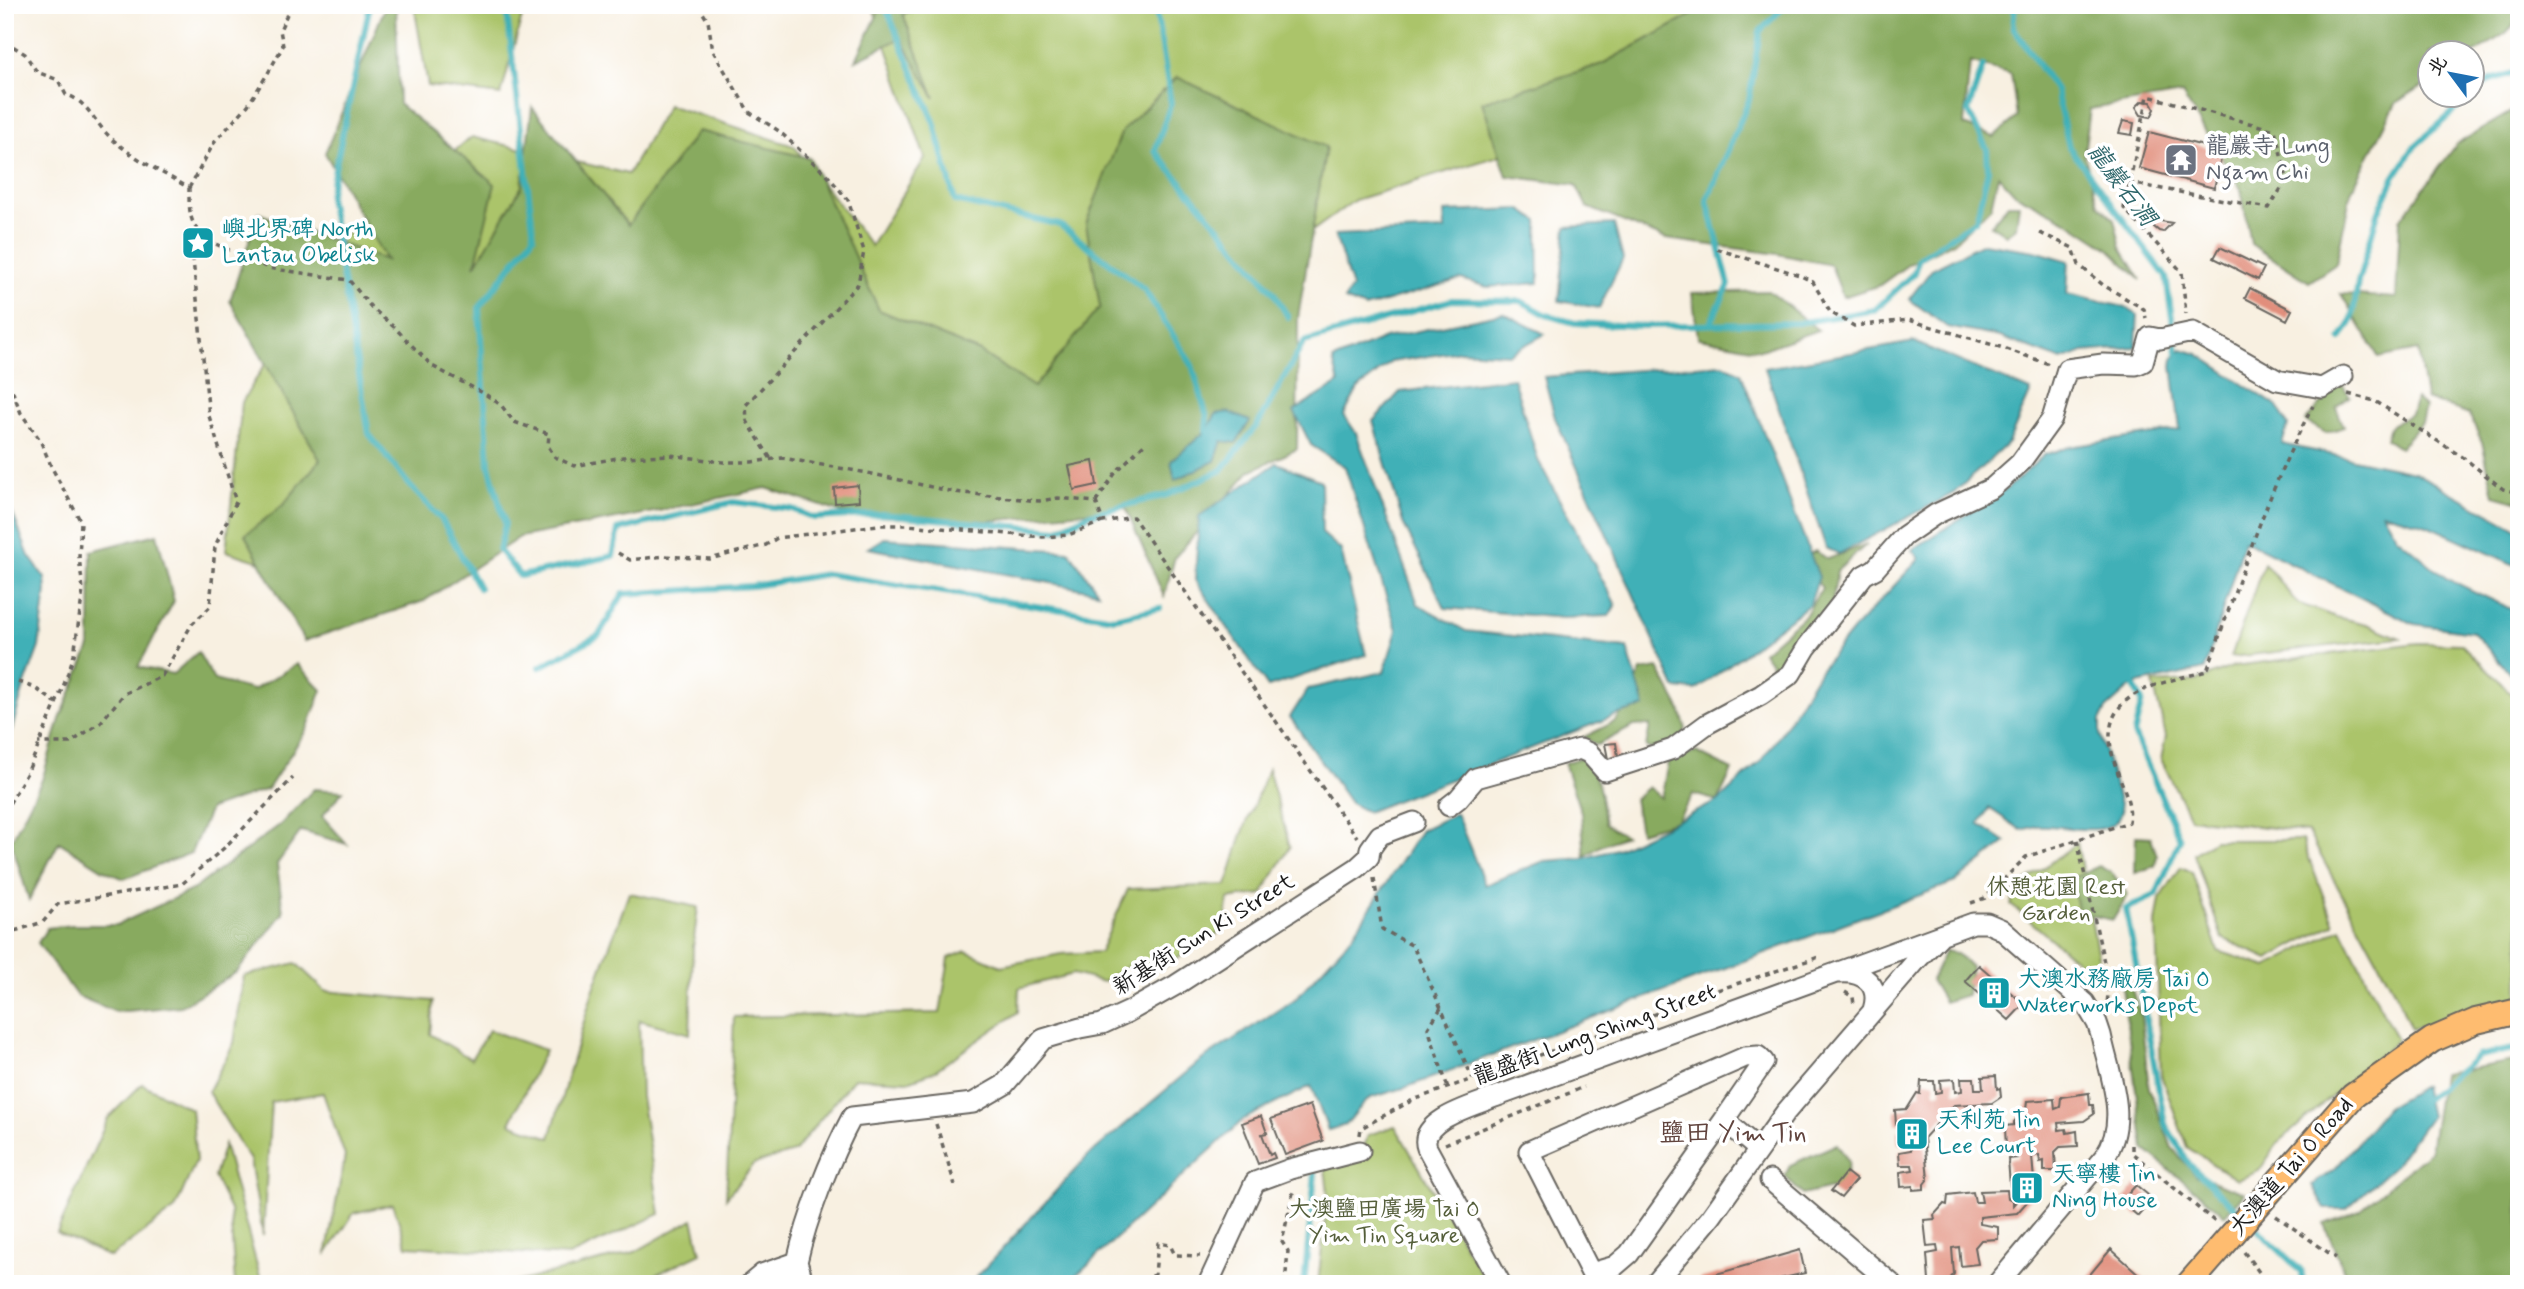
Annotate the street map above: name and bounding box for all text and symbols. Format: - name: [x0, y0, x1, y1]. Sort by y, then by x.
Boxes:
- north arrow: [2416, 38, 2486, 108]
- text: 北: [2422, 51, 2453, 80]
- place label: 龍巖寺 Lung Ngam Chi: [2206, 132, 2330, 190]
- water label: 龍巖石澗: [2080, 137, 2164, 235]
- temple icon: 龍巖寺 Lung Ngam Chi: [2162, 141, 2200, 179]
- place label: 嶼北界碑 North Lantau Obelisk: [222, 215, 376, 271]
- place icon: 嶼北界碑 North Lantau Obelisk: [179, 224, 217, 262]
- street label: 新基街 Sun Ki Street: [1108, 867, 1301, 1003]
- park label: 休憩花園 Rest Garden: [1987, 873, 2126, 929]
- place label: 大澳水務廠房 Tai O Waterworks Depot: [2018, 965, 2210, 1021]
- building icon: 大澳水務廠房 Tai O Waterworks Depot: [1975, 974, 2013, 1012]
- street label: 龍盛街 Lung Shing Street: [1470, 977, 1721, 1095]
- street label: 大澳道 Tai O Road: [2223, 1091, 2361, 1243]
- place label: 天利苑 Tin Lee Court: [1937, 1106, 2041, 1162]
- building icon: 天利苑 Tin Lee Court: [1893, 1115, 1931, 1153]
- district label: 鹽田 Yim Tin: [1659, 1117, 1807, 1151]
- place label: 天寧樓 Tin Ning House: [2052, 1160, 2157, 1218]
- building icon: 天寧樓 Tin Ning House: [2008, 1169, 2046, 1207]
- park label: 大澳鹽田廣場 Tai O Yim Tin Square: [1288, 1195, 1480, 1251]

